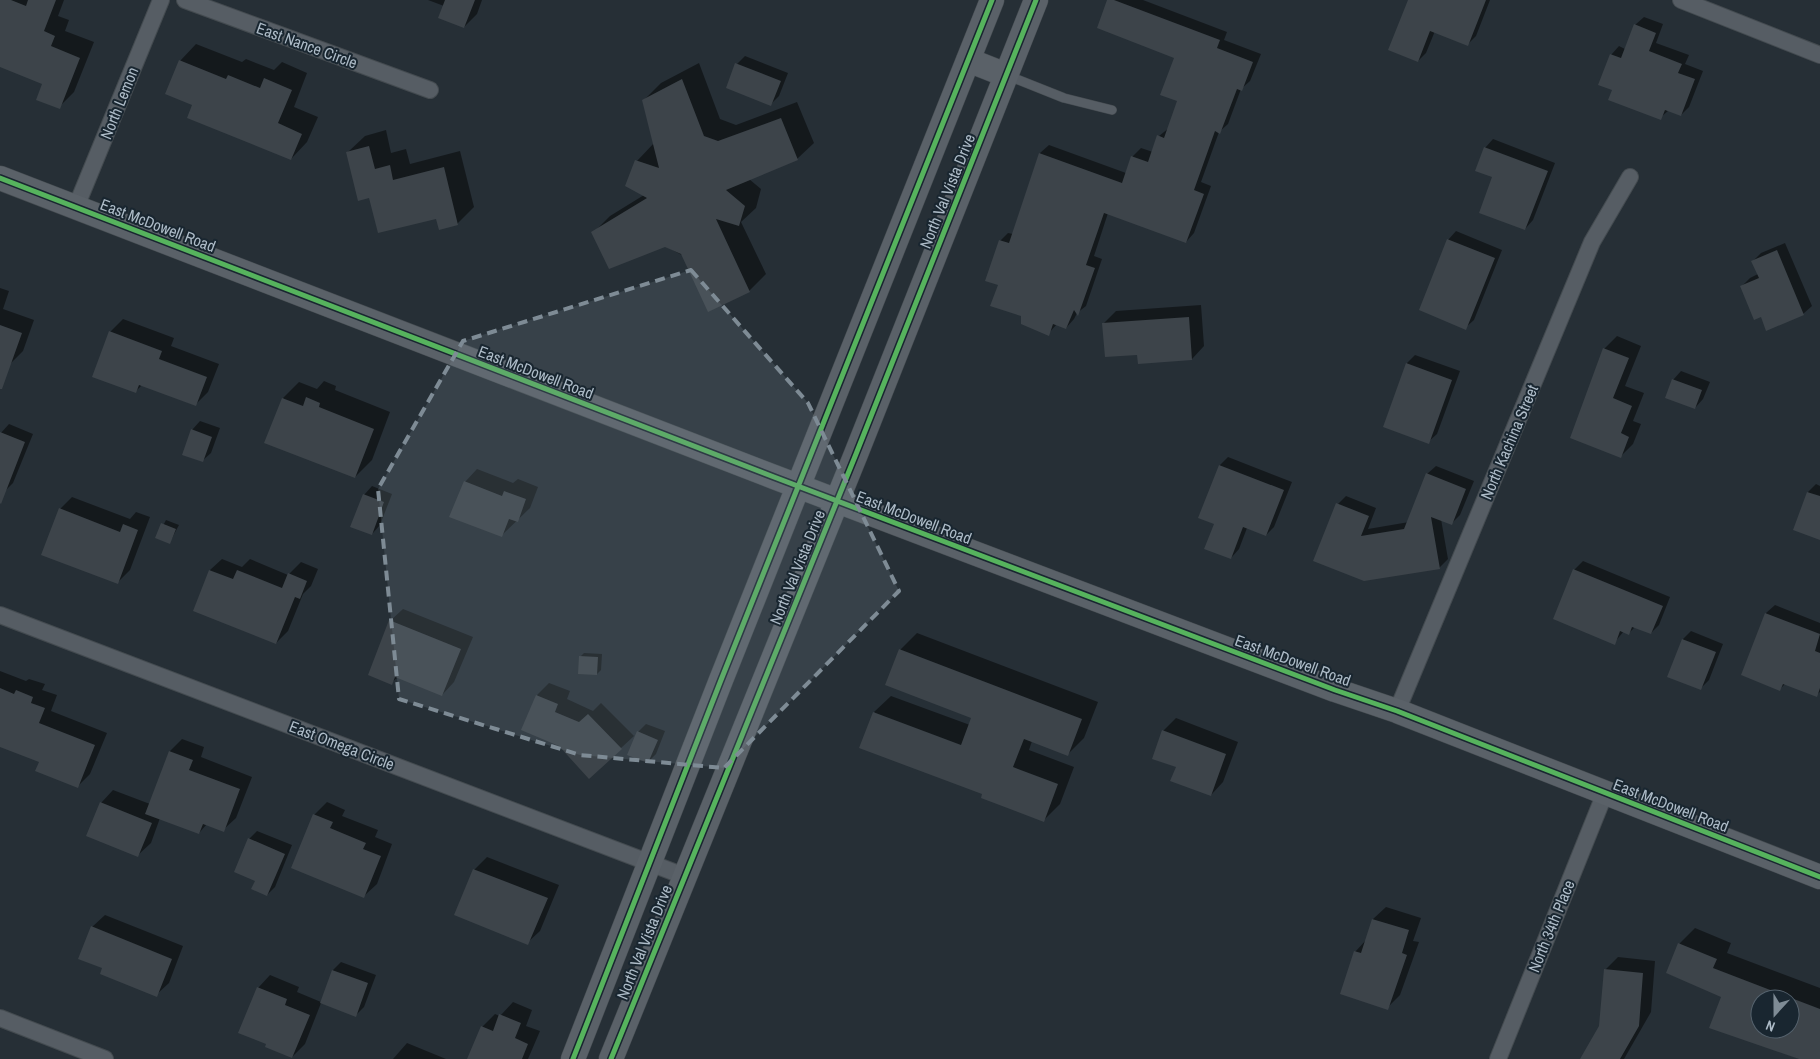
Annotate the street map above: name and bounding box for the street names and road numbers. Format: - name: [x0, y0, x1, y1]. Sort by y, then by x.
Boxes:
- street label: East Nance Circle: [254, 17, 360, 73]
- street label: North Lemon: [95, 64, 143, 142]
- street label: North Val Vista Drive: [914, 130, 980, 252]
- street label: East McDowell Road: [97, 193, 219, 257]
- street label: East McDowell Road: [475, 340, 597, 404]
- street label: North Kachina Street: [1475, 381, 1543, 503]
- street label: East McDowell Road: [853, 485, 975, 549]
- street label: North Val Vista Drive: [764, 506, 830, 628]
- street label: East McDowell Road: [1232, 629, 1354, 691]
- street label: East Omega Circle: [286, 715, 398, 775]
- street label: East McDowell Road: [1610, 773, 1732, 837]
- street label: North 34th Place: [1522, 877, 1580, 975]
- street label: North Val Vista Drive: [611, 881, 677, 1003]

